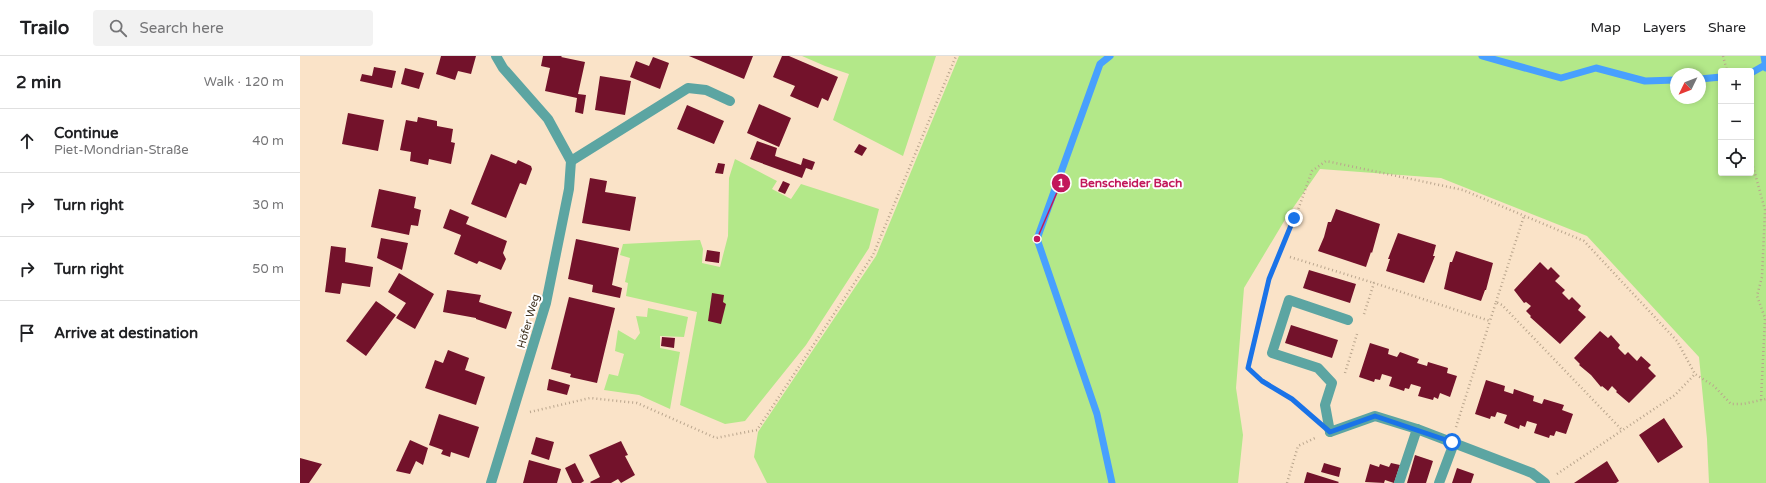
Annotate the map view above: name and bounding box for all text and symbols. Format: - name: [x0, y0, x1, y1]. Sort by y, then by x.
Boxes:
- search box: [93, 10, 373, 46]
- text: Trailo: [20, 17, 69, 39]
- icon: search: [107, 17, 129, 39]
- text: Search here: [139, 19, 224, 37]
- text: Map: [1591, 19, 1621, 36]
- text: Layers: [1643, 19, 1686, 36]
- text: Share: [1708, 19, 1746, 36]
- north arrow: [1670, 68, 1706, 104]
- map controls: [1718, 68, 1754, 176]
- button: +: [1718, 68, 1754, 104]
- text: 2 min: [16, 72, 61, 93]
- text: Walk · 120 m: [204, 74, 284, 90]
- button: −: [1718, 104, 1754, 140]
- text: Continue: [54, 124, 118, 142]
- icon: ahead: [16, 130, 38, 152]
- text: 40 m: [252, 133, 284, 149]
- button: locate: [1718, 140, 1754, 176]
- text: Piet-Mondrian-Straße: [54, 142, 189, 158]
- callout: Benscheider Bach: [1051, 171, 1190, 195]
- text: 1: [1057, 176, 1065, 190]
- text: Benscheider Bach: [1080, 176, 1182, 190]
- icon: right: [16, 194, 38, 216]
- text: Turn right: [54, 196, 124, 214]
- text: 30 m: [252, 197, 284, 213]
- route end: [1285, 209, 1303, 227]
- icon: right: [16, 258, 38, 280]
- text: Turn right: [54, 260, 124, 278]
- text: 50 m: [252, 261, 284, 277]
- street label: Höfer Weg: [515, 292, 542, 350]
- icon: arrive: [16, 322, 38, 344]
- text: Arrive at destination: [54, 324, 198, 342]
- route start: [1443, 433, 1461, 451]

